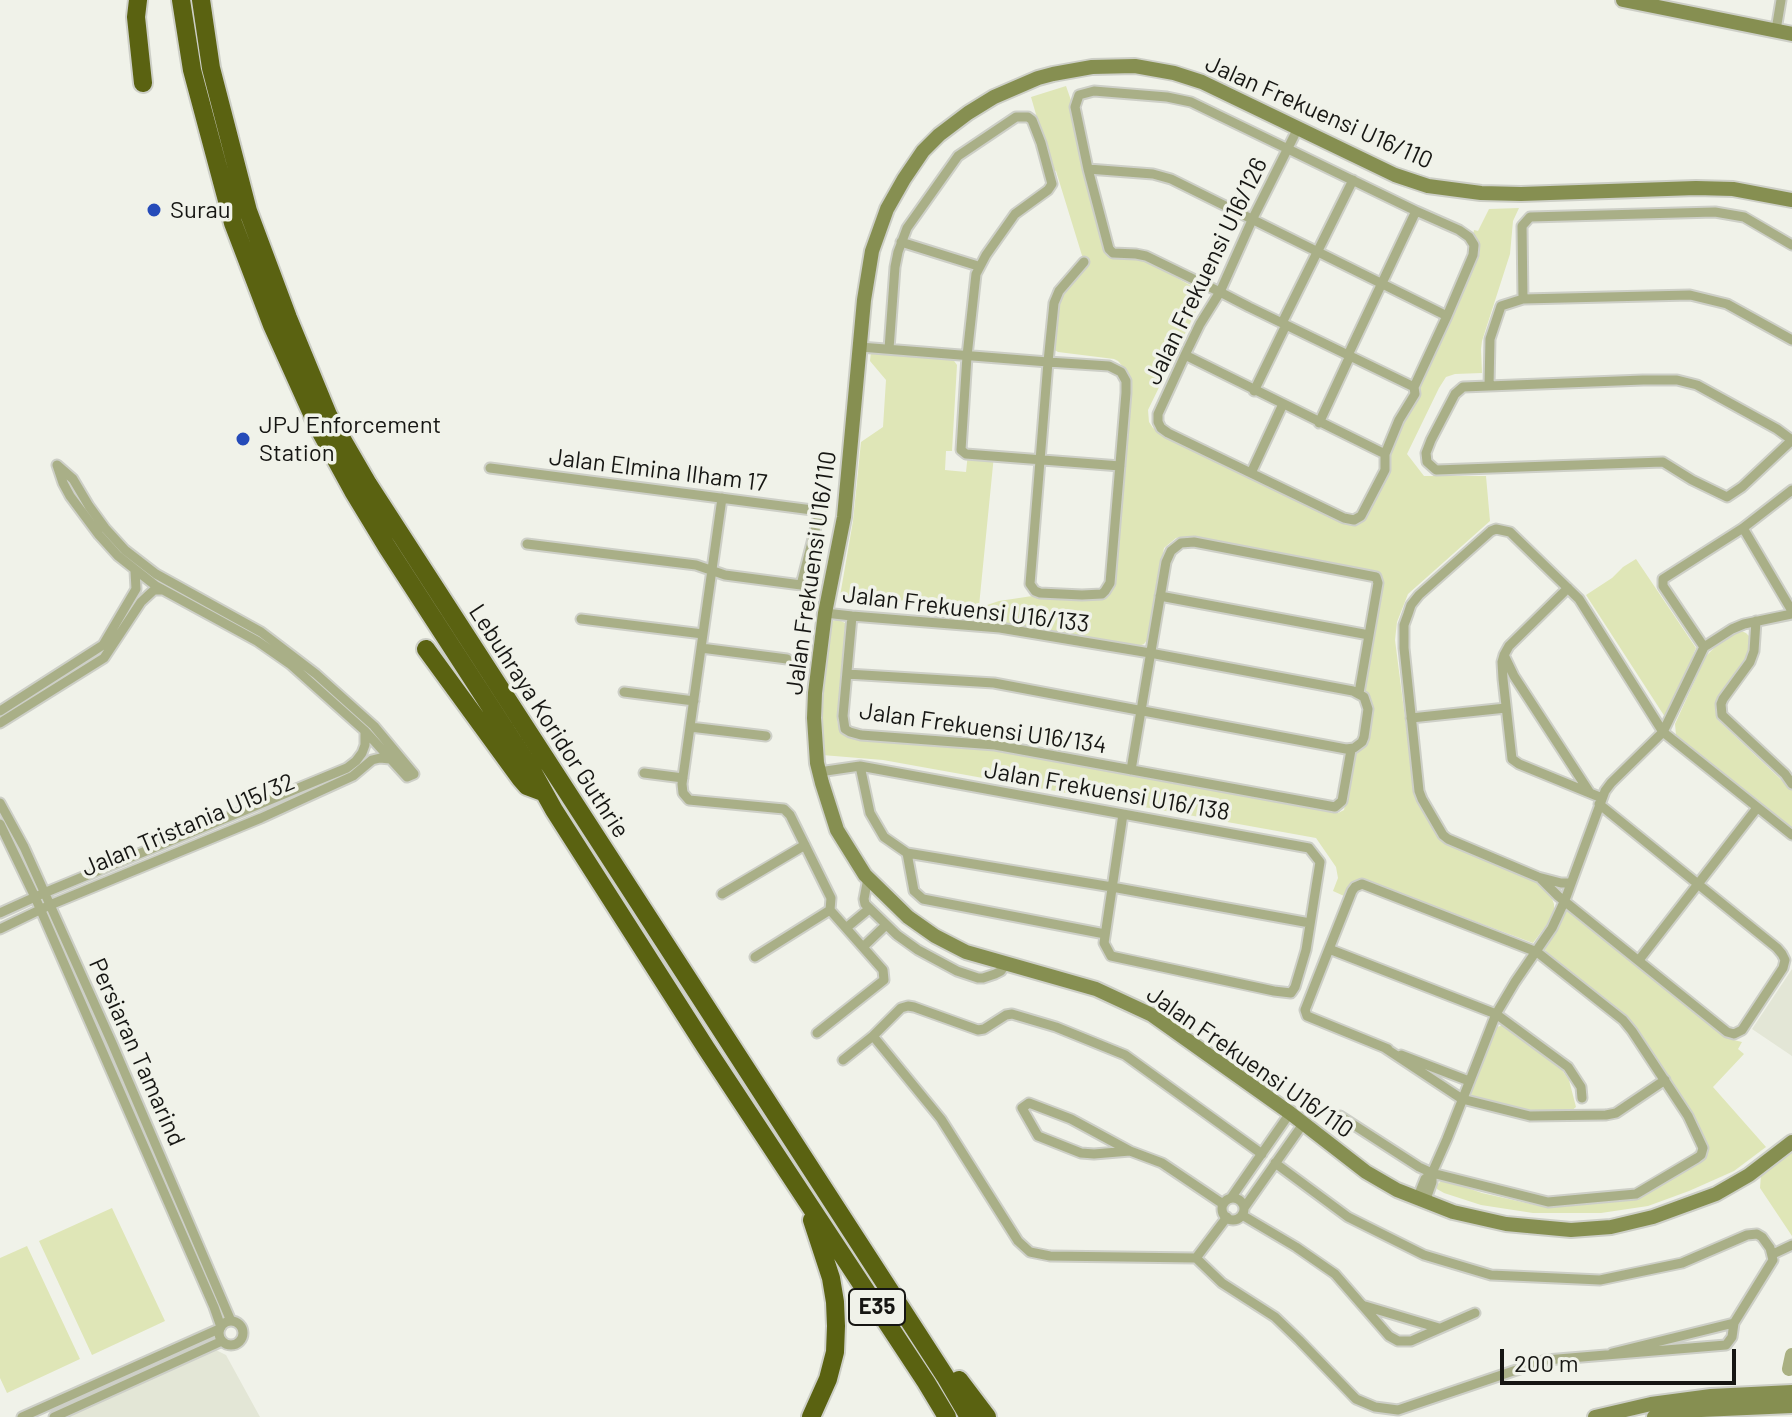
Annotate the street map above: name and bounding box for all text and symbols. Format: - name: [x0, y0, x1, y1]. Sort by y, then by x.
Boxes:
- street label: Jalan Frekuensi U16/110: [1201, 49, 1437, 175]
- street label: Jalan Frekuensi U16/126: [1138, 153, 1274, 389]
- place label: Surau: [170, 196, 231, 224]
- marker: Surau: [145, 201, 163, 219]
- place label: JPJ Enforcement Station: [259, 411, 441, 467]
- marker: JPJ Enforcement Station: [234, 430, 252, 448]
- street label: Jalan Elmina Ilham 17: [548, 442, 768, 498]
- street label: Jalan Frekuensi U16/110: [780, 449, 842, 697]
- street label: Jalan Frekuensi U16/133: [841, 580, 1091, 638]
- street label: Lebuhraya Koridor Guthrie: [463, 599, 635, 843]
- street label: Jalan Frekuensi U16/134: [858, 696, 1108, 760]
- street label: Jalan Frekuensi U16/138: [982, 755, 1232, 827]
- street label: Jalan Tristania U15/32: [77, 767, 299, 883]
- street label: Persiaran Tamarind: [83, 954, 191, 1150]
- street label: Jalan Frekuensi U16/110: [1141, 980, 1359, 1144]
- road number: E35: [849, 1289, 905, 1325]
- scale bar: [1504, 1333, 1740, 1383]
- text: 200 m: [1514, 1348, 1579, 1377]

